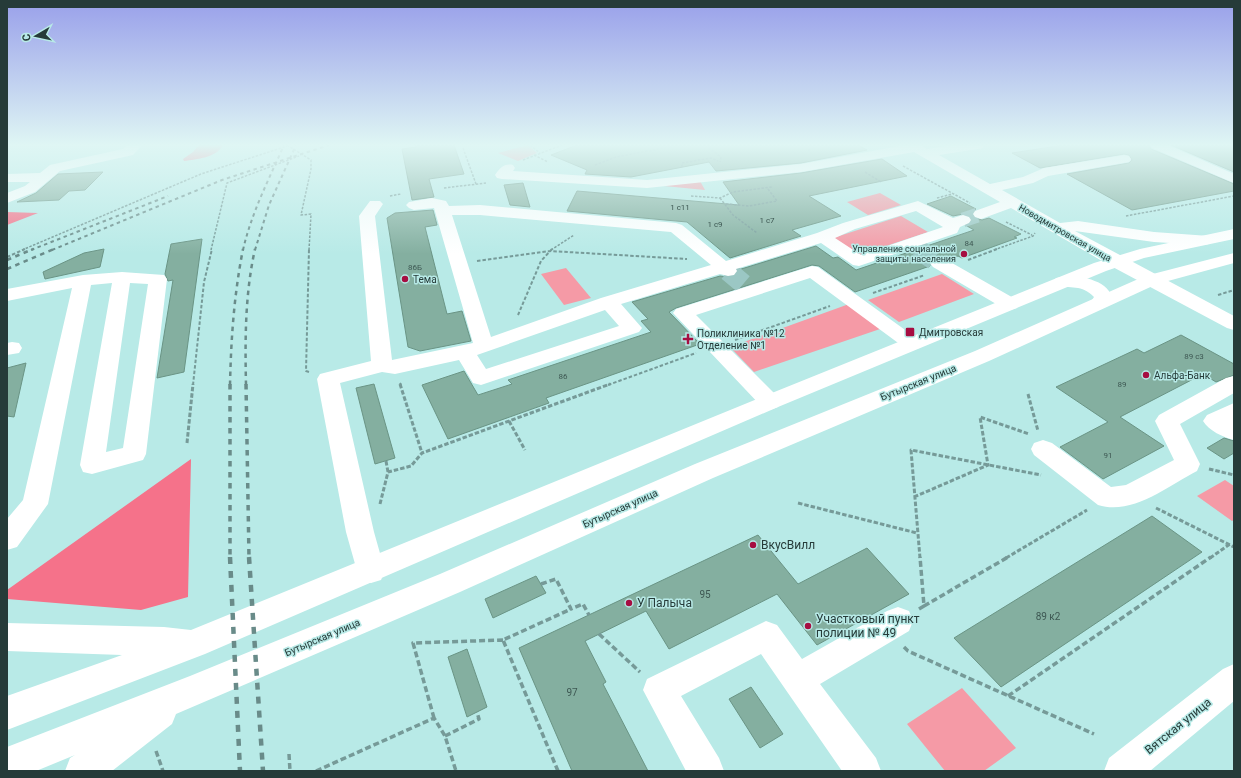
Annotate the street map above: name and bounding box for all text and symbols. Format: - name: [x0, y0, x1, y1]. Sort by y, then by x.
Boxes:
- north arrow: [16, 16, 56, 56]
- text: С: [20, 33, 34, 42]
- street label: Новодмитровская улица: [1017, 202, 1113, 264]
- house number: 1 с11: [670, 203, 690, 212]
- house number: 1 с7: [759, 216, 775, 225]
- house number: 1 с9: [707, 220, 723, 229]
- house number: 84: [965, 239, 974, 248]
- place label: Управление социальной защиты населения: [852, 244, 956, 264]
- marker: Управление социальной защиты населения: [959, 249, 969, 259]
- house number: 86Б: [408, 263, 422, 272]
- marker: Тема: [400, 274, 410, 284]
- place label: Тема: [413, 274, 437, 285]
- marker: Дмитровская: [904, 326, 916, 338]
- place label: Дмитровская: [919, 327, 983, 338]
- place label: Поликлиника №12 Отделение №1: [697, 328, 785, 351]
- marker: Поликлиника №12 Отделение №1: [682, 333, 694, 345]
- house number: 89 с3: [1184, 352, 1204, 361]
- street label: Бутырская улица: [879, 362, 958, 403]
- marker: Альфа-Банк: [1141, 370, 1151, 380]
- place label: Альфа-Банк: [1154, 370, 1211, 381]
- house number: 86: [559, 372, 568, 381]
- house number: 89: [1118, 380, 1127, 389]
- house number: 91: [1104, 451, 1113, 460]
- street label: Бутырская улица: [581, 487, 659, 530]
- place label: ВкусВилл: [761, 538, 815, 552]
- marker: ВкусВилл: [748, 540, 758, 550]
- house number: 95: [699, 589, 711, 600]
- place label: У Палыча: [637, 596, 692, 610]
- marker: У Палыча: [624, 598, 634, 608]
- house number: 89 к2: [1036, 611, 1061, 622]
- place label: Участковый пункт полиции № 49: [816, 612, 920, 640]
- street label: Бутырская улица: [283, 617, 362, 658]
- marker: Участковый пункт полиции № 49: [803, 621, 813, 631]
- house number: 97: [566, 687, 578, 698]
- street label: Вятская улица: [1142, 695, 1214, 757]

